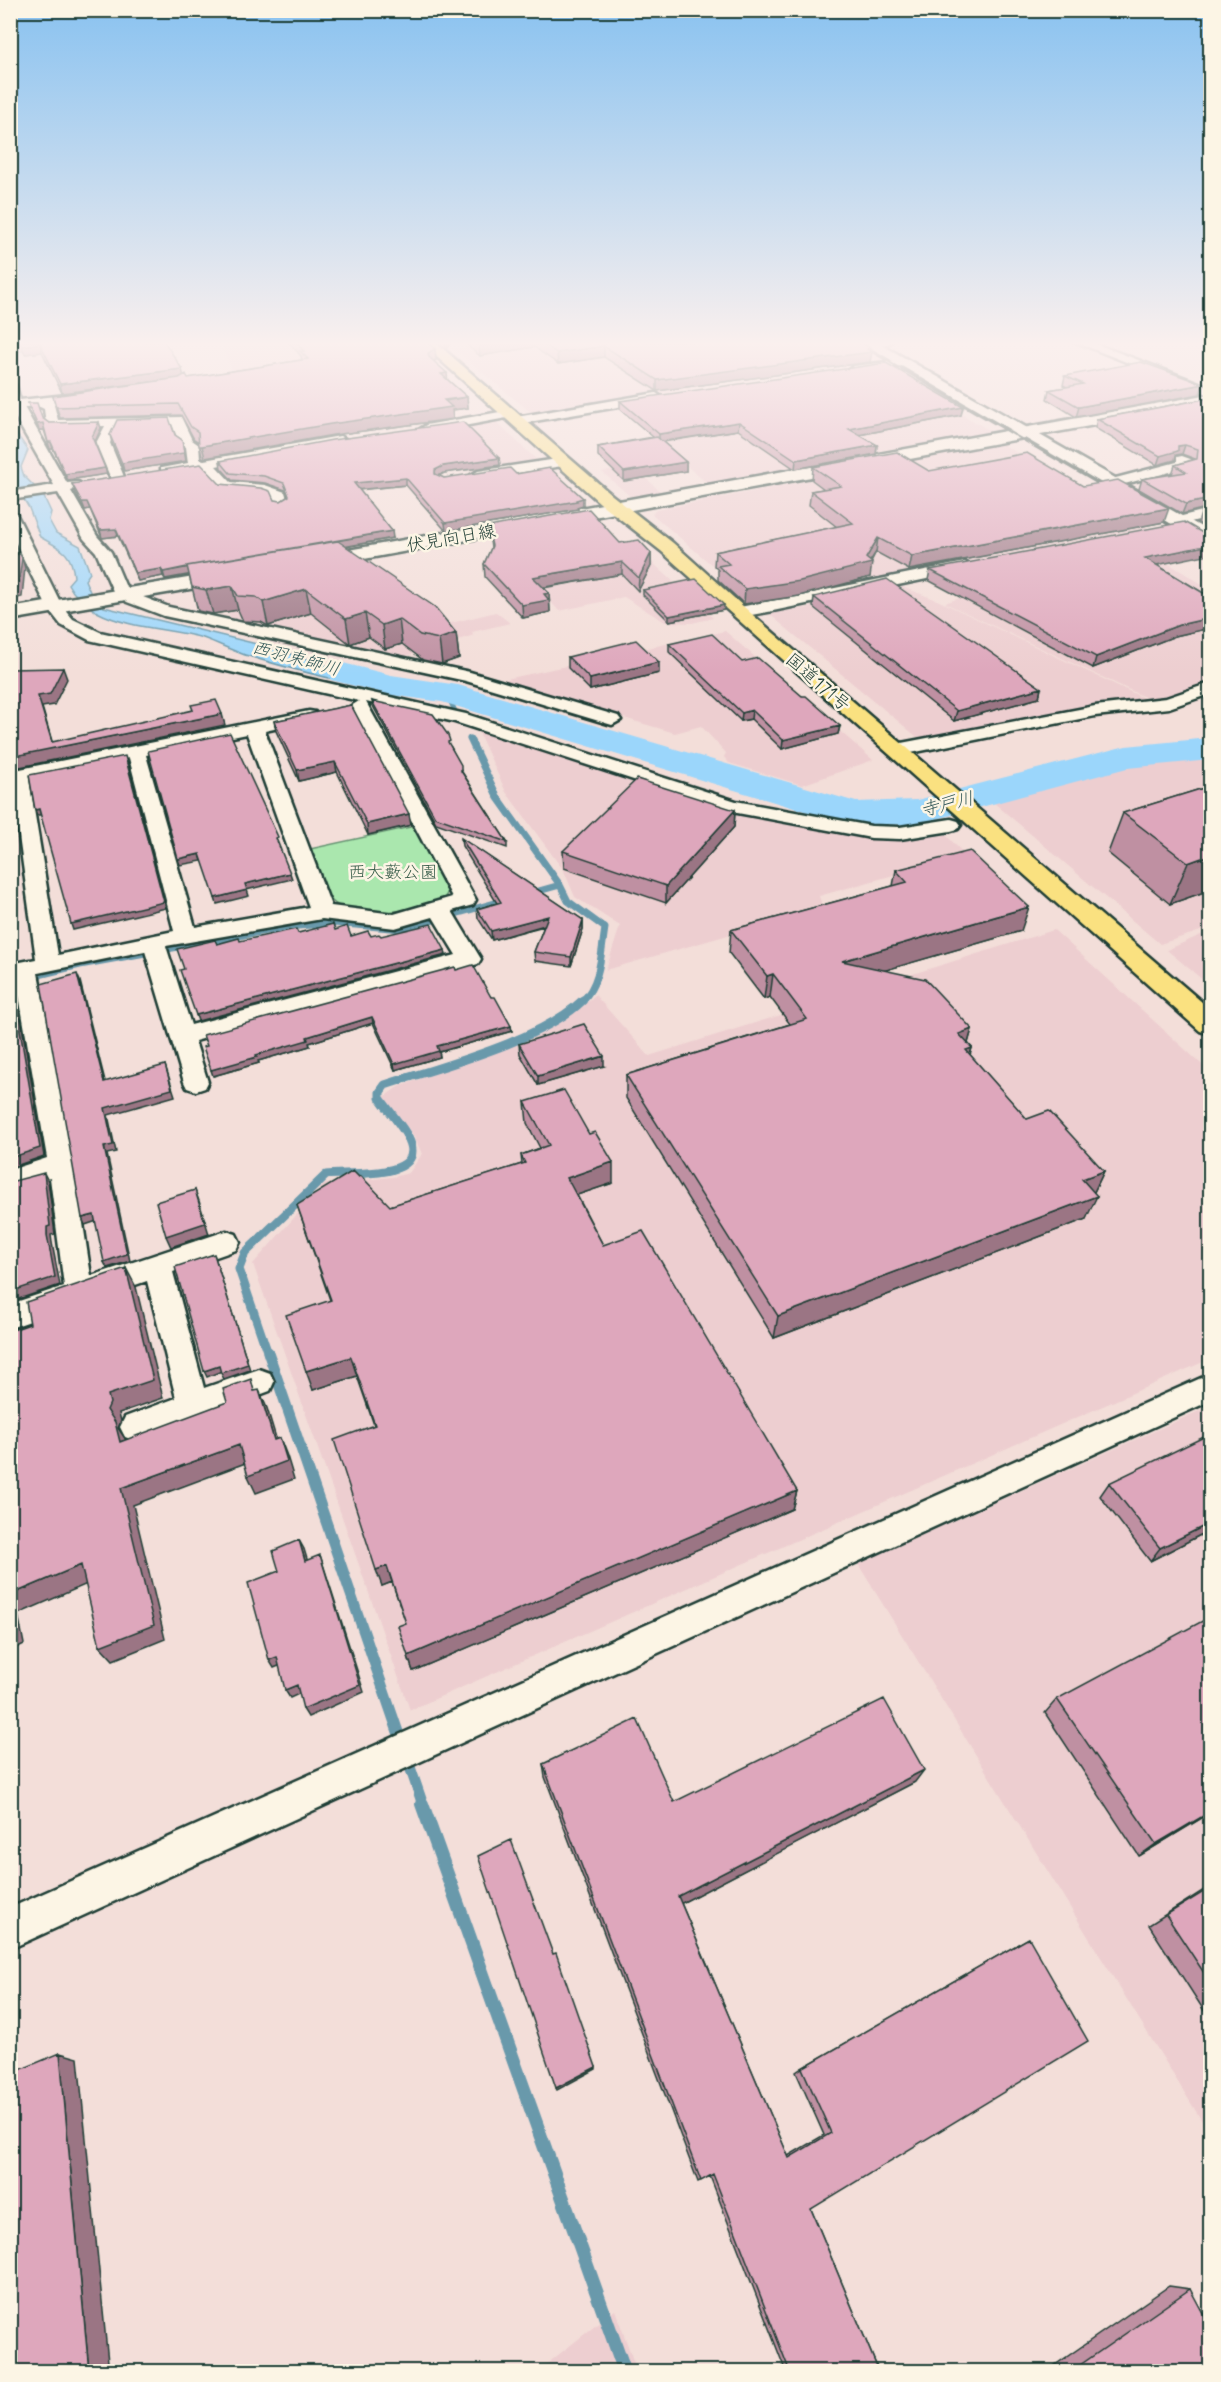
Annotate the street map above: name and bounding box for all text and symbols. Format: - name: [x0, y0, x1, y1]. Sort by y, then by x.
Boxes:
- street label: 伏見向日線: [405, 519, 498, 559]
- water label: 西羽束師川: [249, 636, 342, 682]
- street label: 国道171号: [780, 648, 855, 717]
- water label: 寺戸川: [918, 787, 976, 823]
- park label: 西大藪公園: [348, 861, 438, 885]

